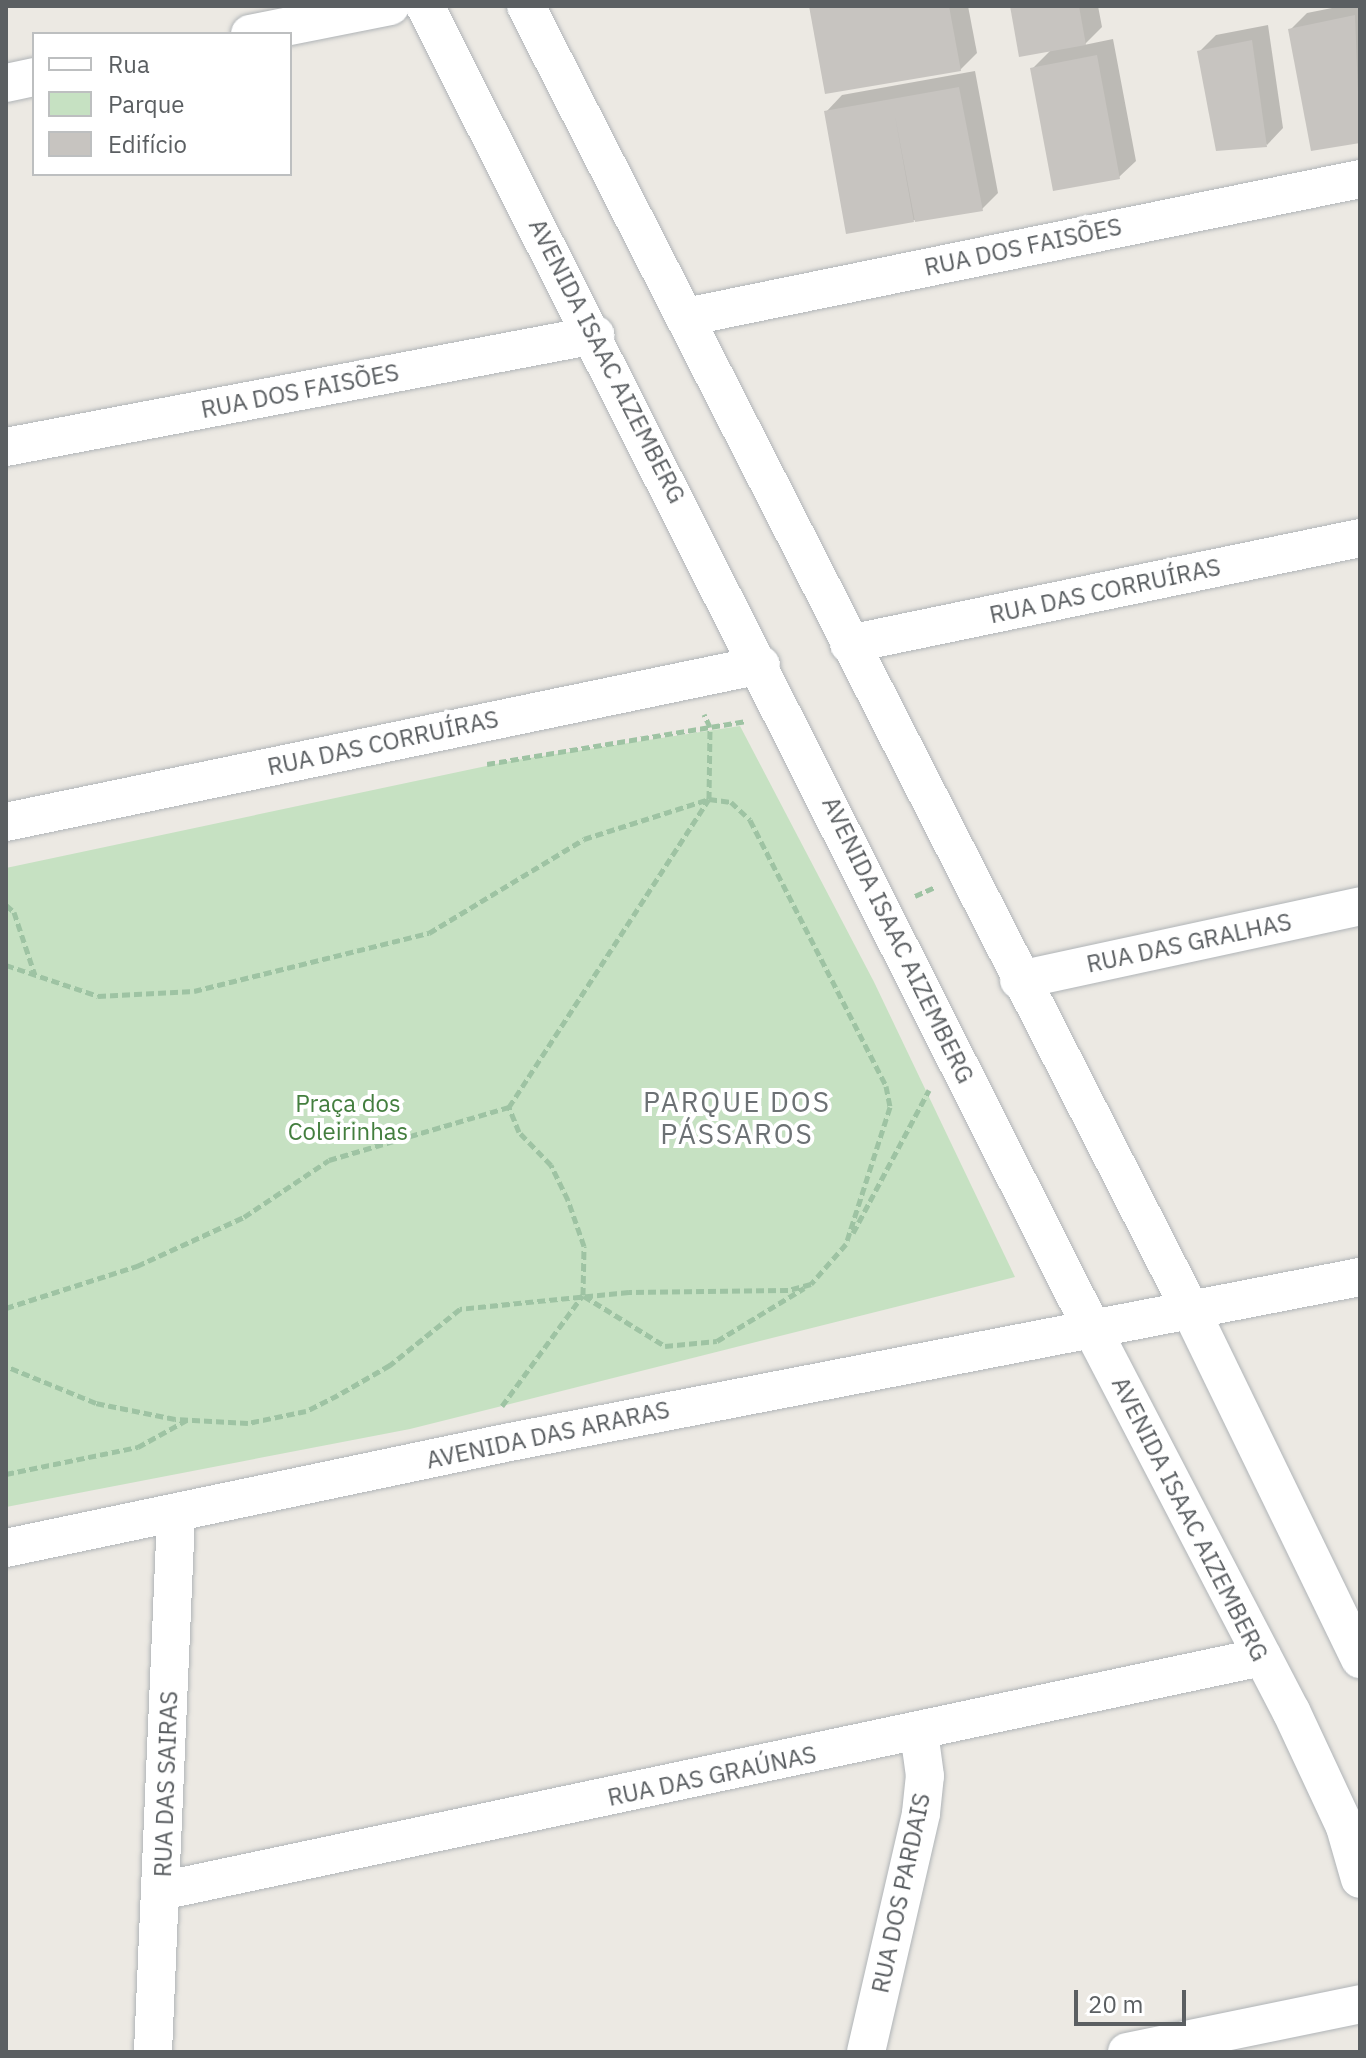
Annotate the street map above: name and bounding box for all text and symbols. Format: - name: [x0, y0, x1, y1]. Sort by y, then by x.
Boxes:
- legend: [32, 32, 292, 176]
- text: Rua: [108, 48, 150, 80]
- text: Parque: [108, 88, 185, 120]
- text: Edifício: [108, 128, 187, 160]
- street label: RUA DOS FAISÕES: [922, 212, 1124, 282]
- street label: AVENIDA ISAAC AIZEMBERG: [523, 214, 691, 508]
- street label: RUA DOS FAISÕES: [199, 358, 401, 424]
- street label: RUA DAS CORRUÍRAS: [987, 552, 1223, 630]
- street label: RUA DAS CORRUÍRAS: [265, 704, 501, 782]
- street label: AVENIDA ISAAC AIZEMBERG: [816, 792, 980, 1088]
- street label: RUA DAS GRALHAS: [1084, 907, 1294, 979]
- district label: PARQUE DOS PÁSSAROS: [643, 1085, 831, 1151]
- park label: Praça dos Coleirinhas: [288, 1090, 408, 1146]
- street label: AVENIDA ISAAC AIZEMBERG: [1106, 1372, 1274, 1666]
- street label: AVENIDA DAS ARARAS: [424, 1395, 672, 1475]
- street label: RUA DAS SAIRAS: [148, 1690, 184, 1878]
- street label: RUA DAS GRAÚNAS: [605, 1740, 819, 1812]
- street label: RUA DOS PARDAIS: [866, 1790, 936, 1996]
- scale bar: [1078, 1974, 1190, 2024]
- text: 20 m: [1088, 1988, 1143, 2020]

